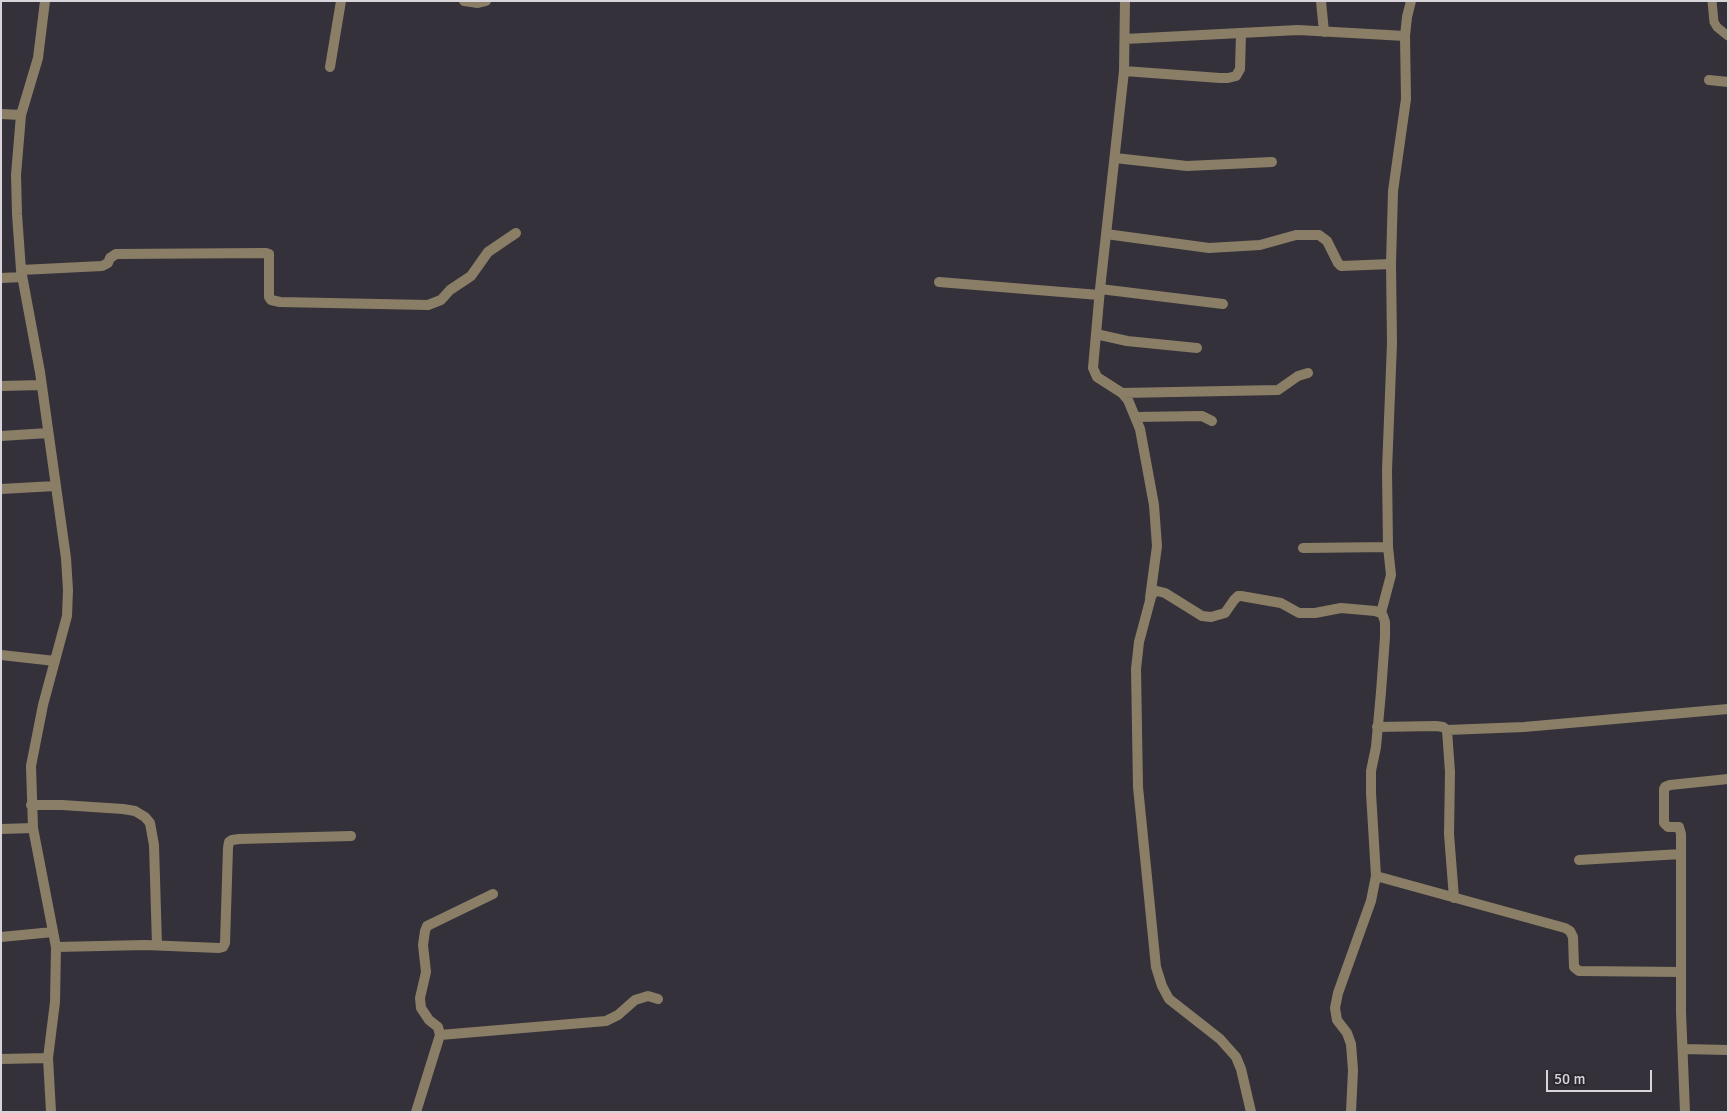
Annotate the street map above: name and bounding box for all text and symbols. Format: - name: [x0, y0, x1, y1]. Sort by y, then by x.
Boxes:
- scale bar: [1549, 1060, 1655, 1092]
- text: 50 m: [1554, 1070, 1585, 1088]

